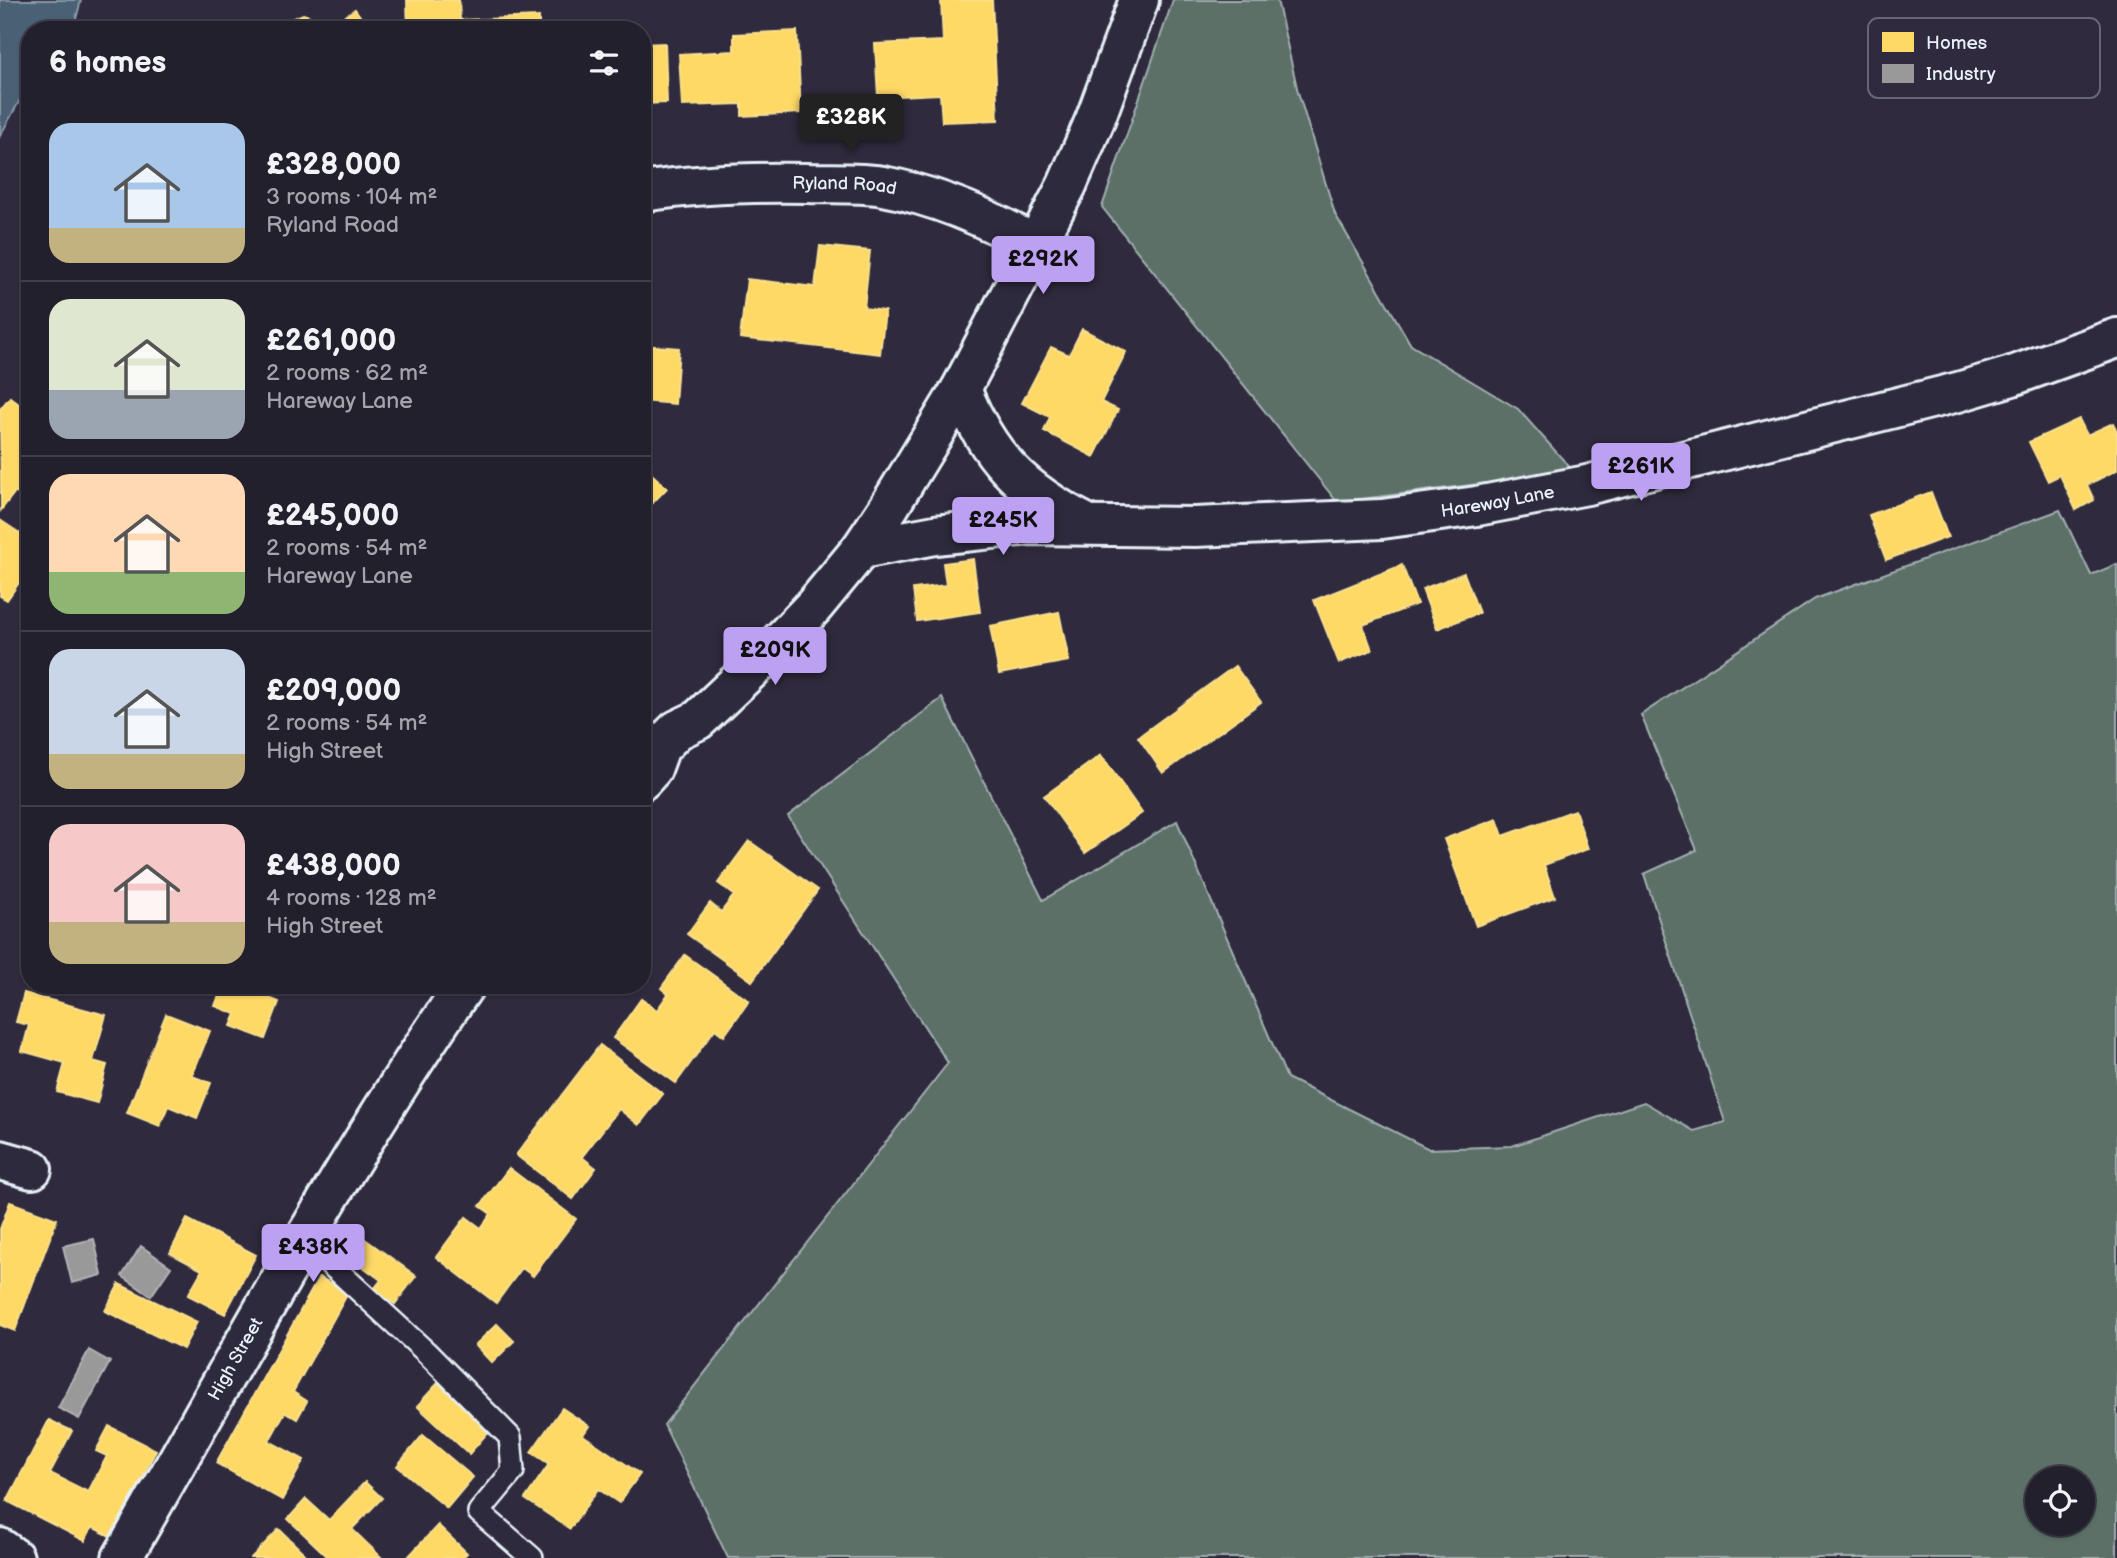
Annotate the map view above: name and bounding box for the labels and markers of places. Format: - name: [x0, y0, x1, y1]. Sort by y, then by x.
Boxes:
- pin: £328K: [802, 94, 900, 154]
- pin: £292K: [994, 236, 1092, 296]
- pin: £261K: [1592, 444, 1690, 503]
- pin: £245K: [954, 498, 1052, 557]
- pin: £209K: [726, 628, 824, 687]
- pin: £438K: [264, 1224, 362, 1284]

